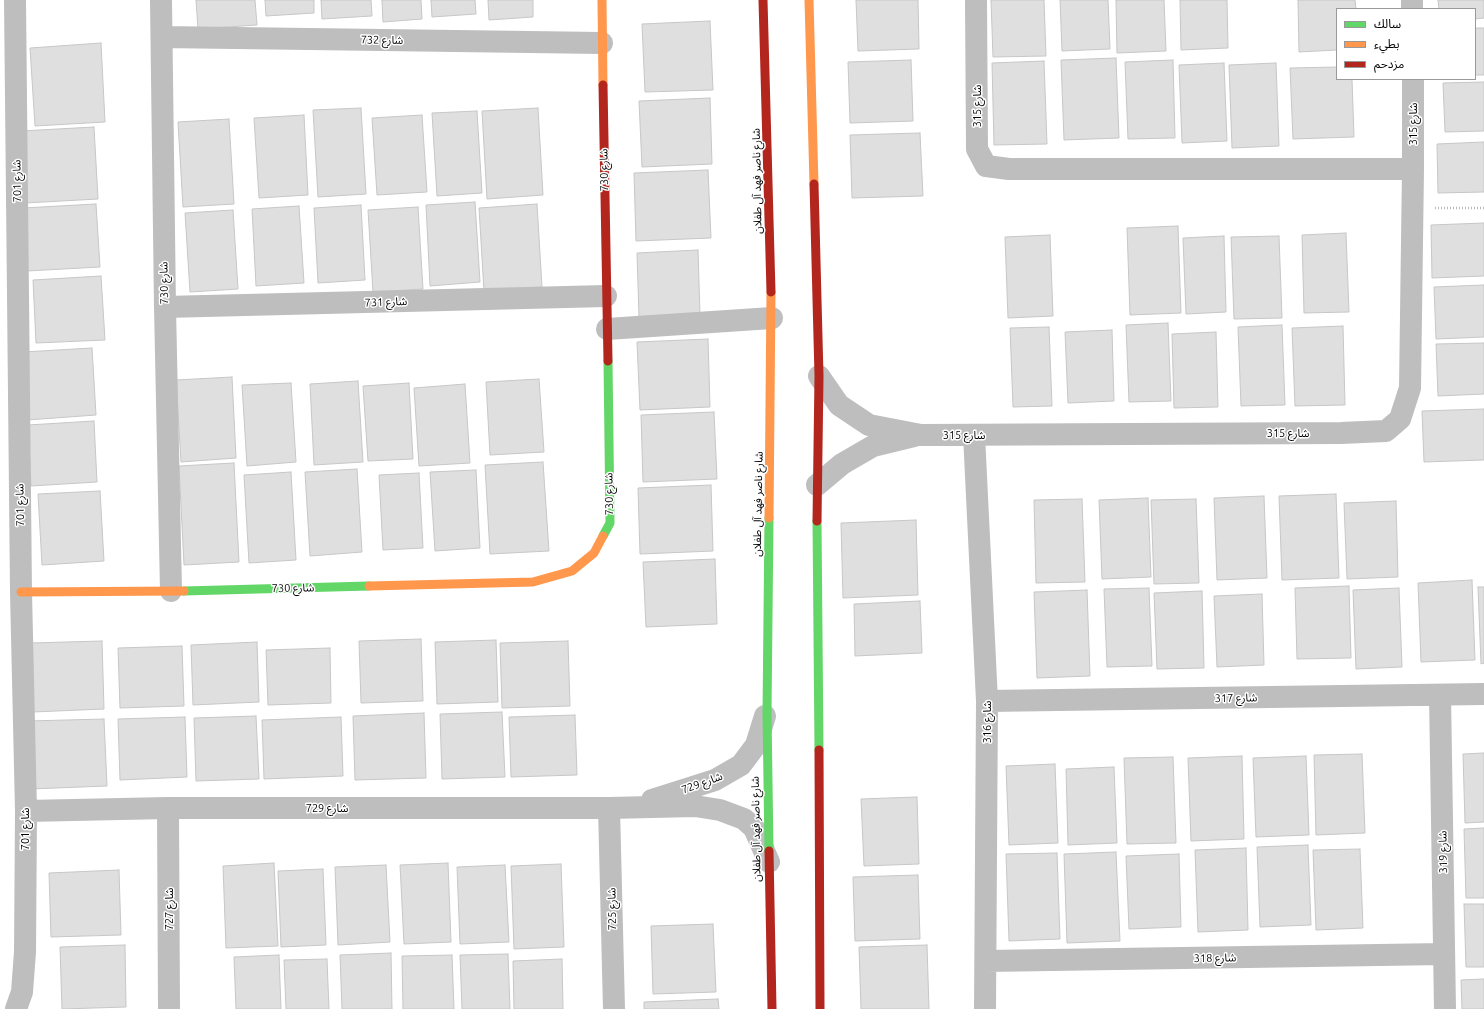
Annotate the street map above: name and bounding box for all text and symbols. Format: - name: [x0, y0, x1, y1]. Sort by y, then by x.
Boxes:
- legend: [1336, 8, 1476, 80]
- text: سالك: [1374, 17, 1401, 30]
- street label: شارع 732: [361, 33, 403, 47]
- text: بطيء: [1374, 37, 1400, 50]
- text: مزدحم: [1374, 57, 1404, 70]
- street label: شارع 315: [970, 85, 984, 127]
- street label: شارع 315: [1406, 103, 1420, 145]
- street label: شارع ناصر فهد آل طفلان: [749, 128, 765, 234]
- street label: شارع 730: [597, 149, 611, 191]
- street label: شارع 701: [10, 160, 24, 202]
- street label: شارع 730: [157, 262, 171, 304]
- street label: شارع 731: [364, 295, 408, 309]
- street label: شارع 315: [1267, 426, 1309, 440]
- street label: شارع 315: [943, 428, 985, 442]
- street label: شارع ناصر فهد آل طفلان: [750, 451, 766, 557]
- street label: شارع 730: [602, 473, 616, 515]
- street label: شارع 701: [13, 484, 27, 526]
- street label: شارع 730: [272, 581, 314, 595]
- street label: شارع 317: [1215, 691, 1257, 705]
- street label: شارع 316: [980, 701, 994, 743]
- street label: شارع 729: [680, 770, 724, 796]
- street label: شارع ناصر فهد آل طفلان: [748, 776, 764, 882]
- street label: شارع 729: [306, 801, 348, 815]
- street label: شارع 701: [18, 808, 32, 850]
- street label: شارع 319: [1436, 831, 1450, 873]
- street label: شارع 727: [162, 888, 176, 930]
- street label: شارع 725: [605, 888, 619, 930]
- street label: شارع 318: [1194, 951, 1236, 965]

